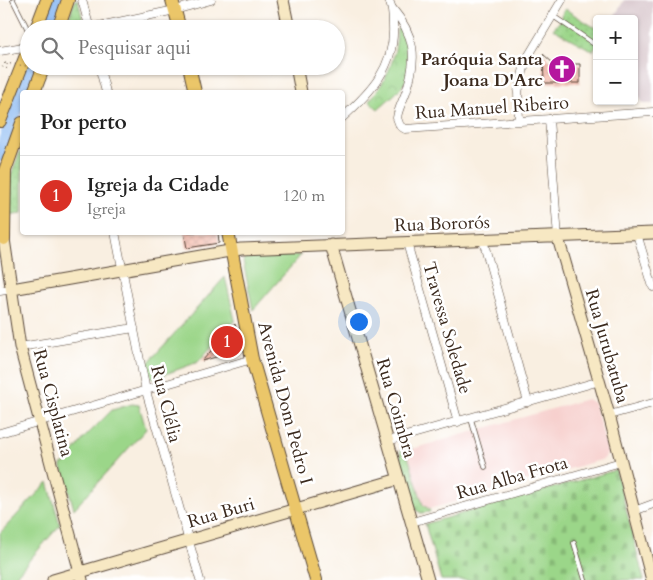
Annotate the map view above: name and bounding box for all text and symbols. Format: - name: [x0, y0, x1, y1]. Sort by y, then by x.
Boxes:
- map controls: [593, 15, 638, 105]
- button: +: [593, 15, 638, 60]
- search box: [20, 20, 345, 75]
- icon: search: [38, 34, 66, 62]
- text: Pesquisar aqui: [78, 35, 191, 61]
- place label: Paróquia Santa Joana D'Arc: [421, 47, 543, 93]
- church icon: Paróquia Santa Joana D'Arc: [547, 54, 577, 84]
- button: −: [593, 60, 638, 105]
- street label: Rua Manuel Ribeiro: [414, 90, 570, 126]
- text: Por perto: [40, 108, 127, 137]
- text: Igreja da Cidade: [87, 172, 229, 198]
- text: 1: [52, 185, 60, 207]
- text: 120 m: [283, 185, 325, 207]
- text: Igreja: [87, 198, 126, 220]
- street label: Rua Bororós: [394, 210, 490, 238]
- street label: Travessa Soledade: [416, 259, 478, 397]
- street label: Rua Jurubatuba: [579, 286, 635, 406]
- your location: [346, 309, 372, 335]
- street label: Avenida Dom Pedro I: [251, 319, 319, 487]
- pin: 1: [211, 323, 243, 361]
- street label: Rua Cisplatina: [27, 346, 79, 460]
- street label: Rua Coimbra: [370, 355, 422, 461]
- street label: Rua Clélia: [144, 363, 188, 446]
- street label: Rua Alba Frota: [453, 450, 571, 506]
- street label: Rua Buri: [185, 492, 257, 534]

